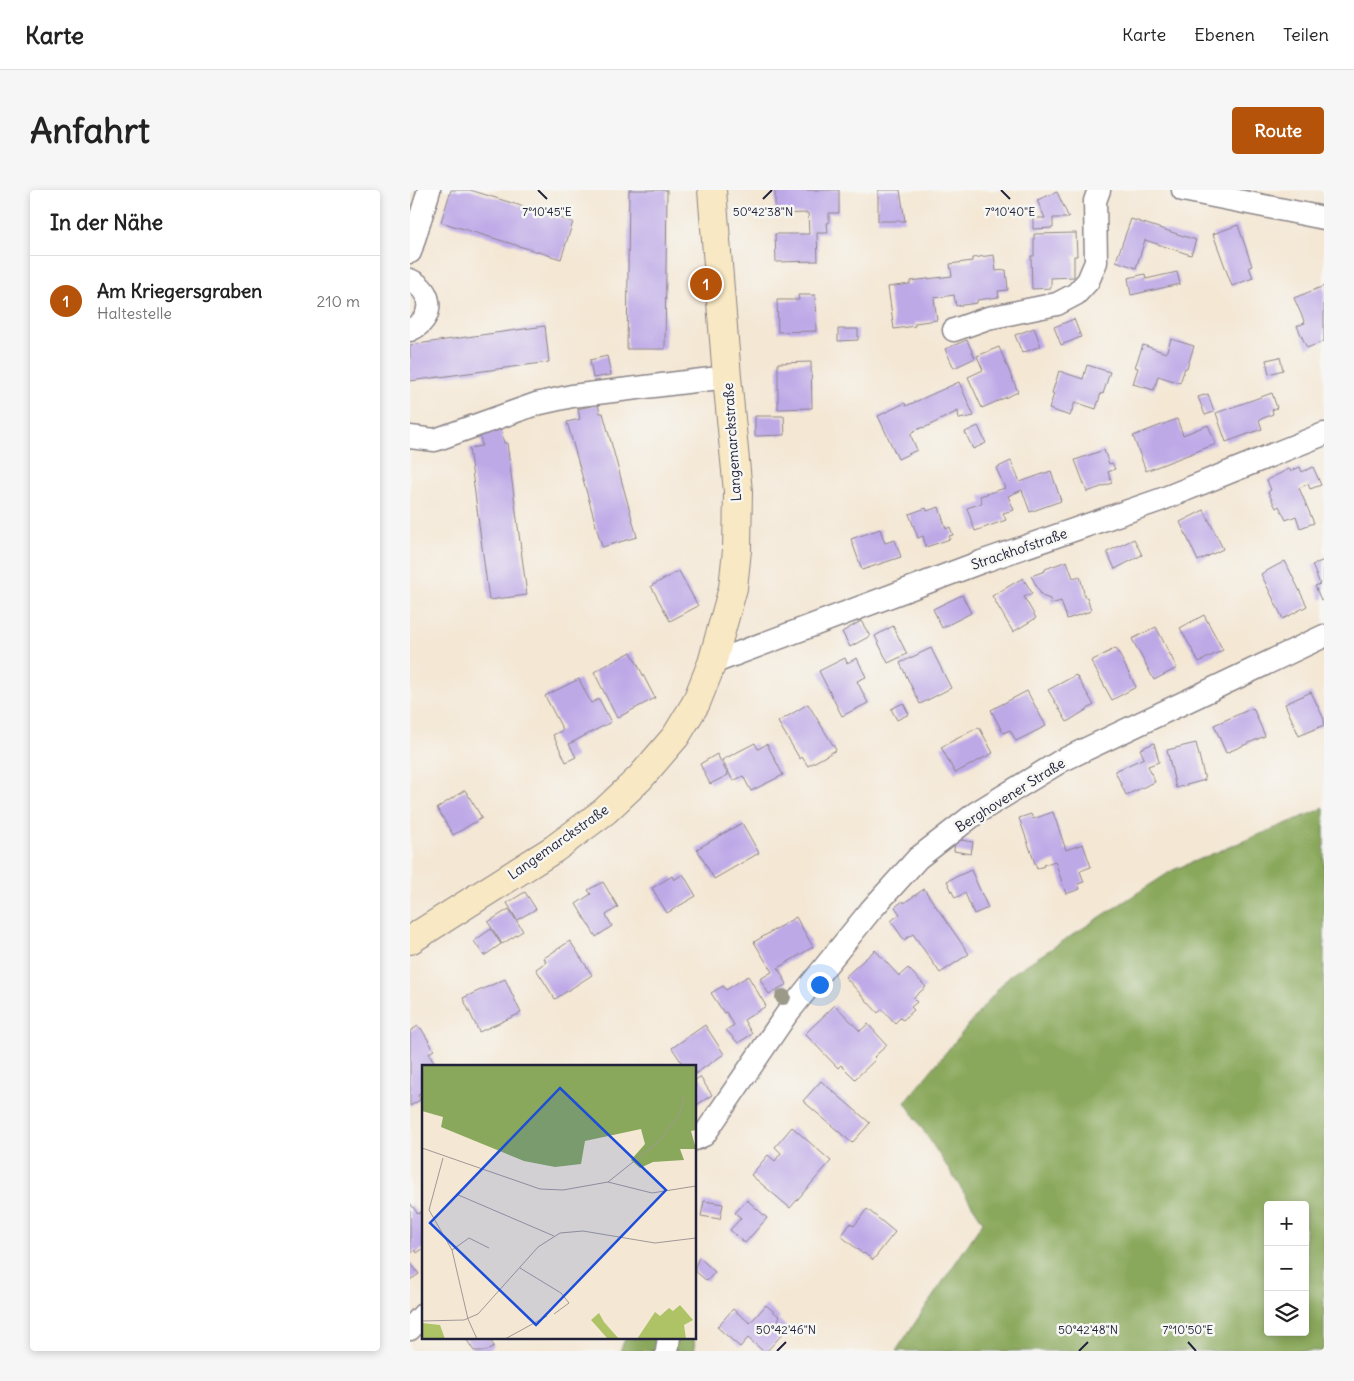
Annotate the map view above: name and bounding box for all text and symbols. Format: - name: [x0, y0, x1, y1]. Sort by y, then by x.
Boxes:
- text: Karte: [25, 20, 84, 50]
- text: Karte: [1122, 23, 1166, 46]
- text: Ebenen: [1194, 23, 1255, 46]
- text: Teilen: [1283, 23, 1329, 46]
- button: Route: [1232, 107, 1324, 154]
- text: Anfahrt: [30, 108, 150, 152]
- text: 7°10'45"E: [522, 204, 572, 219]
- text: 50°42'38"N: [733, 204, 793, 219]
- text: 7°10'40"E: [985, 204, 1035, 219]
- text: In der Nähe: [50, 209, 163, 236]
- pin: 1: [690, 265, 722, 303]
- text: Am Kriegersgraben: [97, 279, 262, 303]
- text: 1: [63, 291, 69, 311]
- text: 210 m: [317, 291, 360, 311]
- text: Haltestelle: [97, 303, 172, 323]
- street label: Langemarckstraße: [719, 382, 745, 502]
- street label: Strackhofstraße: [969, 524, 1069, 574]
- street label: Berghovener Straße: [952, 754, 1068, 836]
- street label: Langemarckstraße: [504, 801, 612, 883]
- your location: [807, 972, 833, 998]
- inset map: [422, 1065, 696, 1338]
- map controls: [1264, 1201, 1309, 1336]
- button: +: [1264, 1201, 1309, 1246]
- button: −: [1264, 1246, 1309, 1291]
- button: layers: [1264, 1291, 1309, 1336]
- text: 50°42'46"N: [756, 1322, 816, 1337]
- text: 50°42'48"N: [1058, 1322, 1118, 1337]
- text: 7°10'50"E: [1163, 1322, 1213, 1337]

